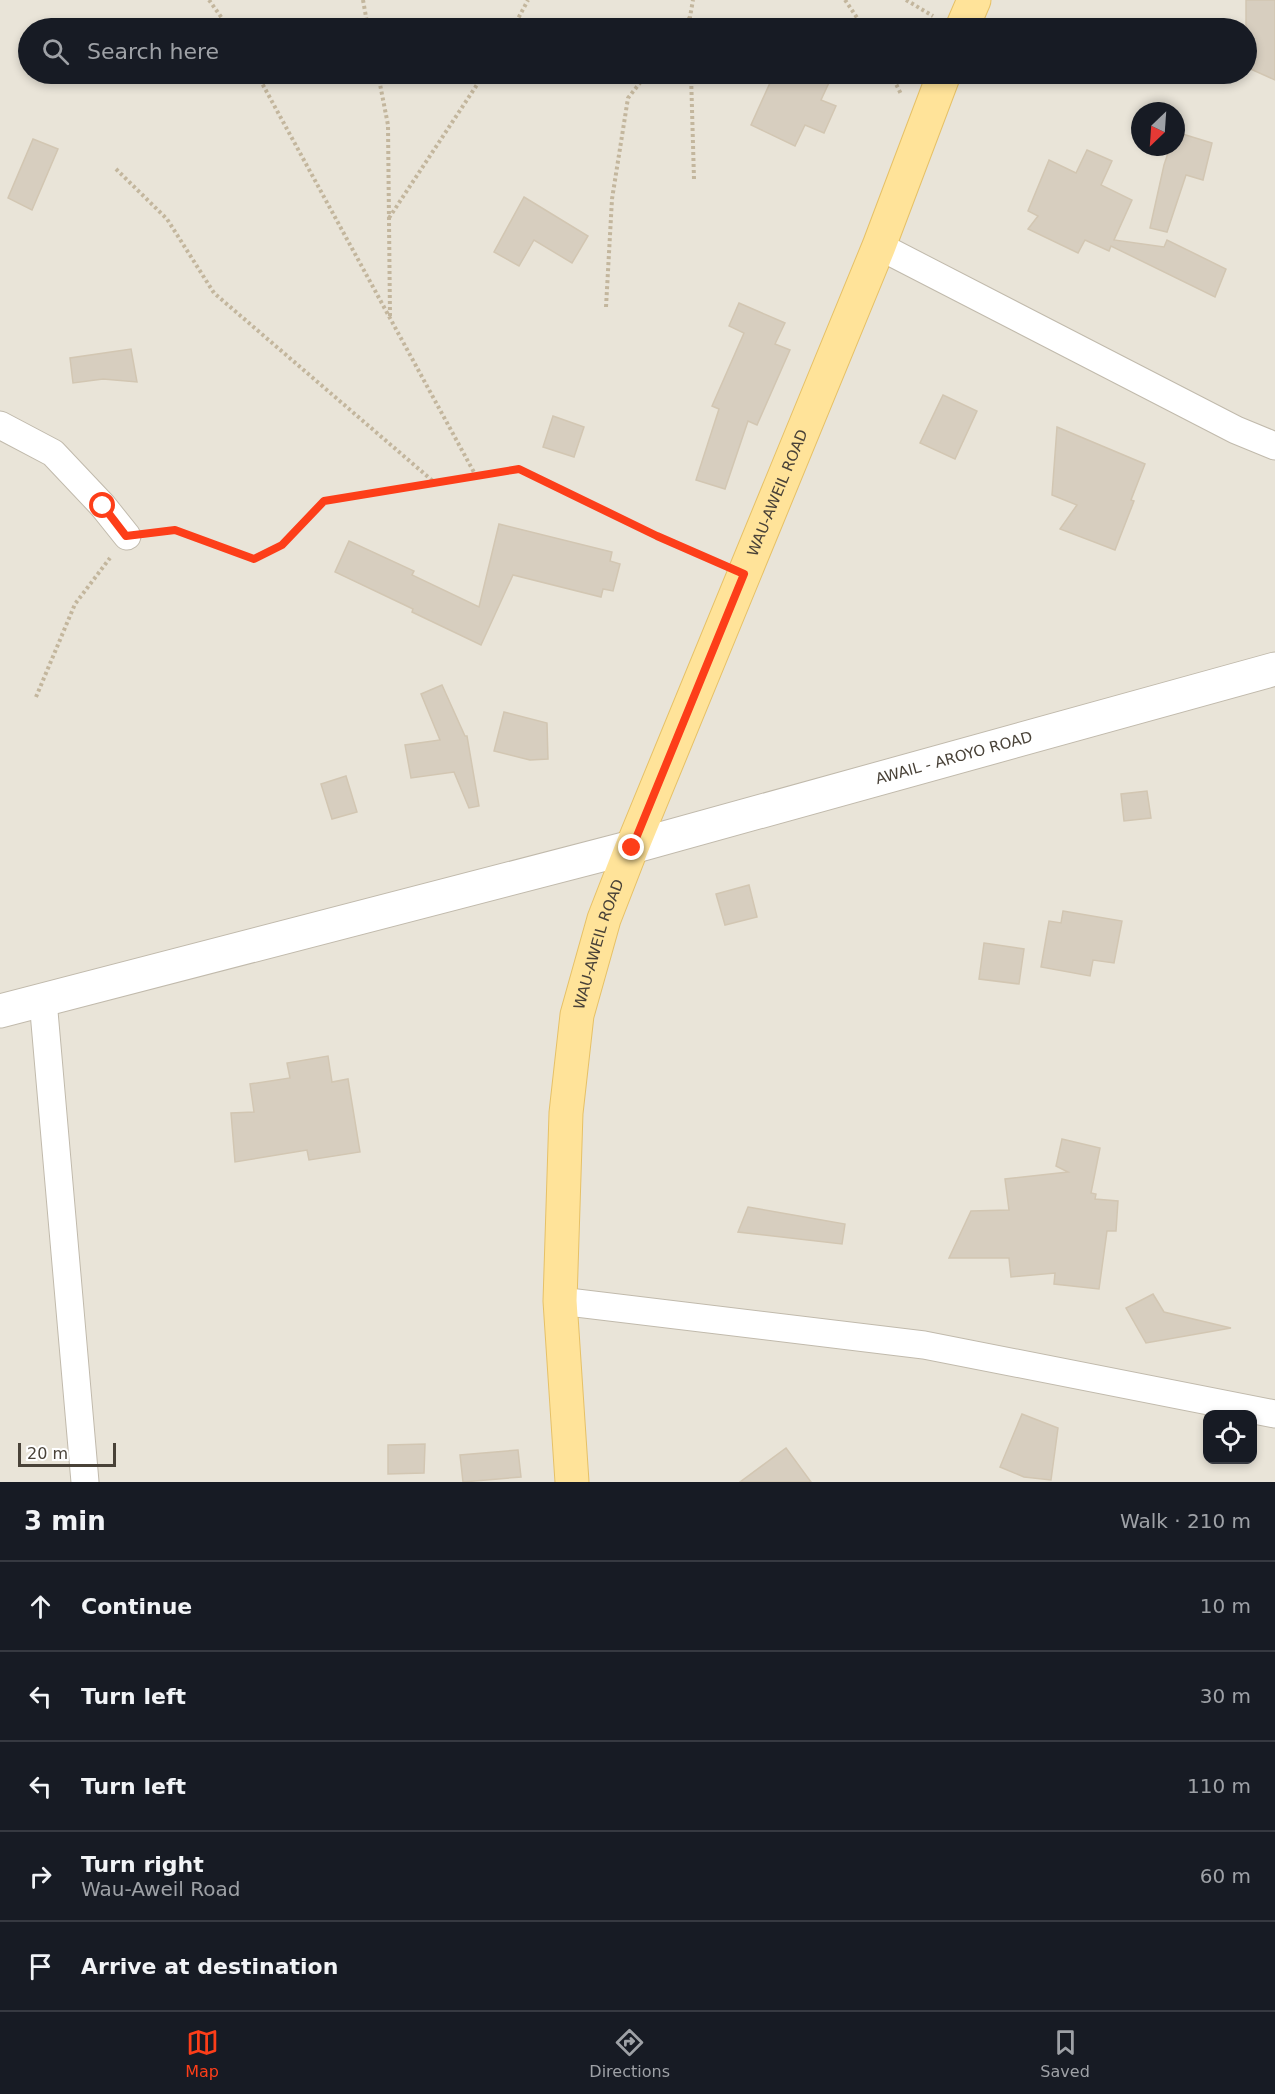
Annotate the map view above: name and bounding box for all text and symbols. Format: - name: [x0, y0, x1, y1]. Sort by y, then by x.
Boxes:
- search box: [18, 18, 1257, 84]
- icon: search: [39, 35, 72, 68]
- text: Search here: [87, 39, 219, 64]
- north arrow: [1131, 102, 1185, 156]
- street label: WAU-AWEIL ROAD: [743, 427, 812, 559]
- route start: [89, 492, 115, 518]
- street label: AWAIL - AROYO ROAD: [874, 728, 1034, 788]
- route end: [618, 834, 644, 860]
- street label: WAU-AWEIL ROAD: [570, 877, 628, 1012]
- map controls: [1203, 1410, 1257, 1464]
- button: locate: [1203, 1410, 1257, 1464]
- scale bar: [18, 1440, 116, 1468]
- text: 20 m: [27, 1444, 68, 1463]
- text: 3 min: [24, 1506, 106, 1536]
- text: Walk · 210 m: [1120, 1509, 1251, 1533]
- icon: ahead: [24, 1590, 57, 1623]
- text: Continue: [81, 1594, 192, 1619]
- text: 10 m: [1200, 1594, 1251, 1618]
- icon: left: [24, 1680, 57, 1713]
- text: Turn left: [81, 1684, 186, 1709]
- text: 30 m: [1200, 1684, 1251, 1708]
- icon: left: [24, 1770, 57, 1803]
- text: Turn left: [81, 1774, 186, 1799]
- text: 110 m: [1187, 1774, 1251, 1798]
- text: Turn right: [81, 1852, 204, 1877]
- icon: right: [24, 1860, 57, 1893]
- text: 60 m: [1200, 1864, 1251, 1888]
- text: Wau-Aweil Road: [81, 1877, 240, 1901]
- icon: arrive: [24, 1950, 57, 1983]
- text: Arrive at destination: [81, 1954, 338, 1979]
- tab: Map: [185, 2026, 219, 2081]
- tab: Directions: [589, 2026, 670, 2081]
- tab: Saved: [1040, 2026, 1090, 2081]

